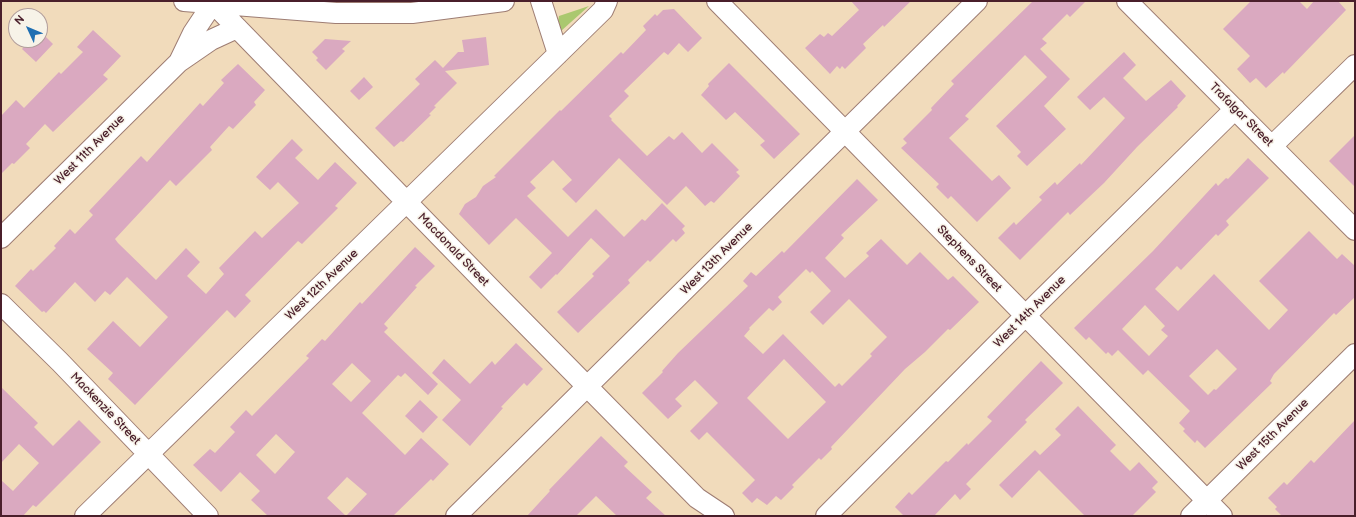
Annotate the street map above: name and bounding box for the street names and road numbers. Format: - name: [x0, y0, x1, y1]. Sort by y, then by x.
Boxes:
- street label: Trafalgar Street: [1206, 80, 1276, 150]
- street label: West 11th Avenue: [52, 112, 128, 188]
- street label: Macdonald Street: [414, 210, 492, 290]
- street label: West 13th Avenue: [678, 220, 756, 298]
- street label: Stephens Street: [933, 223, 1005, 295]
- street label: West 12th Avenue: [283, 247, 361, 323]
- street label: West 14th Avenue: [991, 273, 1069, 351]
- street label: Mackenzie Street: [67, 370, 143, 448]
- street label: West 15th Avenue: [1234, 396, 1312, 474]

